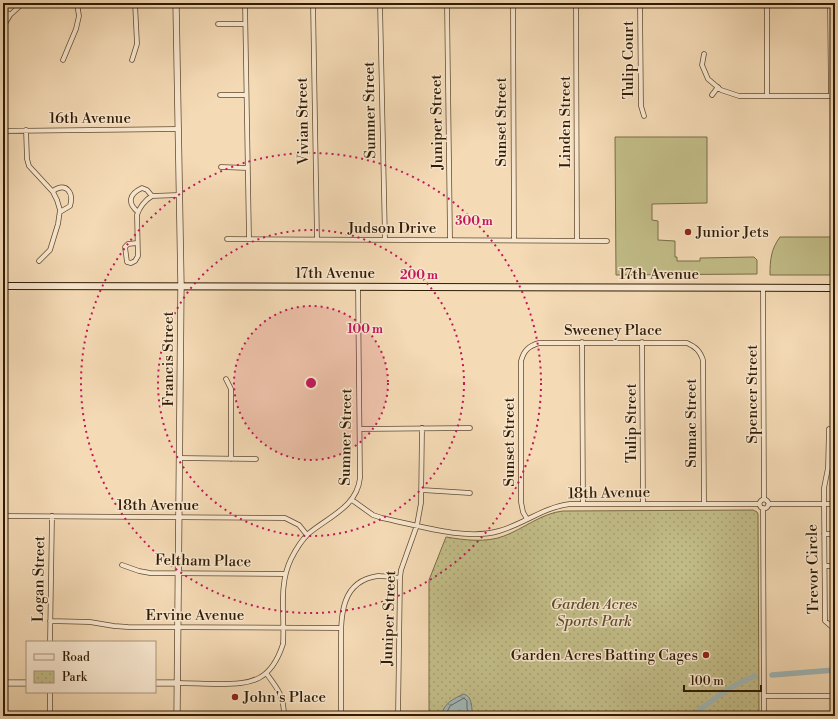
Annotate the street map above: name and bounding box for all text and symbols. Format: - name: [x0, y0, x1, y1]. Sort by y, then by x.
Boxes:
- street label: Tulip Court: [619, 20, 638, 99]
- street label: Sumner Street: [360, 61, 380, 159]
- street label: Juniper Street: [427, 73, 447, 171]
- street label: Linden Street: [556, 75, 575, 168]
- street label: Vivian Street: [293, 76, 313, 166]
- street label: Sunset Street: [492, 77, 511, 167]
- street label: 16th Avenue: [49, 109, 131, 128]
- text: 300 m: [455, 214, 493, 229]
- street label: Judson Drive: [347, 219, 436, 238]
- place label: Junior Jets: [695, 223, 769, 242]
- marker: Junior Jets: [683, 227, 693, 237]
- street label: 17th Avenue: [295, 264, 375, 283]
- street label: 17th Avenue: [619, 265, 699, 284]
- text: 200 m: [400, 268, 438, 283]
- street label: Francis Street: [159, 311, 178, 407]
- street label: Sweeney Place: [564, 321, 662, 340]
- text: 100 m: [347, 322, 383, 337]
- street label: Spencer Street: [743, 344, 762, 444]
- centre of rings: [304, 376, 318, 390]
- street label: Sumac Street: [682, 378, 701, 468]
- street label: Tulip Street: [622, 382, 641, 463]
- street label: Sumner Street: [336, 388, 356, 486]
- street label: Sunset Street: [500, 397, 519, 487]
- street label: 18th Avenue: [568, 483, 650, 503]
- street label: 18th Avenue: [117, 496, 199, 515]
- street label: Trevor Circle: [803, 524, 823, 614]
- street label: Logan Street: [29, 535, 49, 622]
- street label: Feltham Place: [155, 551, 251, 571]
- street label: Juniper Street: [378, 569, 400, 667]
- park label: Garden Acres Sports Park: [551, 595, 638, 631]
- street label: Ervine Avenue: [146, 606, 244, 625]
- legend: [26, 641, 156, 693]
- place label: Garden Acres Batting Cages: [511, 646, 698, 665]
- text: Road: [62, 650, 90, 665]
- marker: Garden Acres Batting Cages: [701, 650, 711, 660]
- scale bar: [684, 667, 761, 693]
- text: Park: [62, 670, 88, 685]
- text: 100 m: [690, 674, 724, 689]
- place label: John's Place: [242, 688, 326, 707]
- marker: John's Place: [230, 692, 240, 702]

